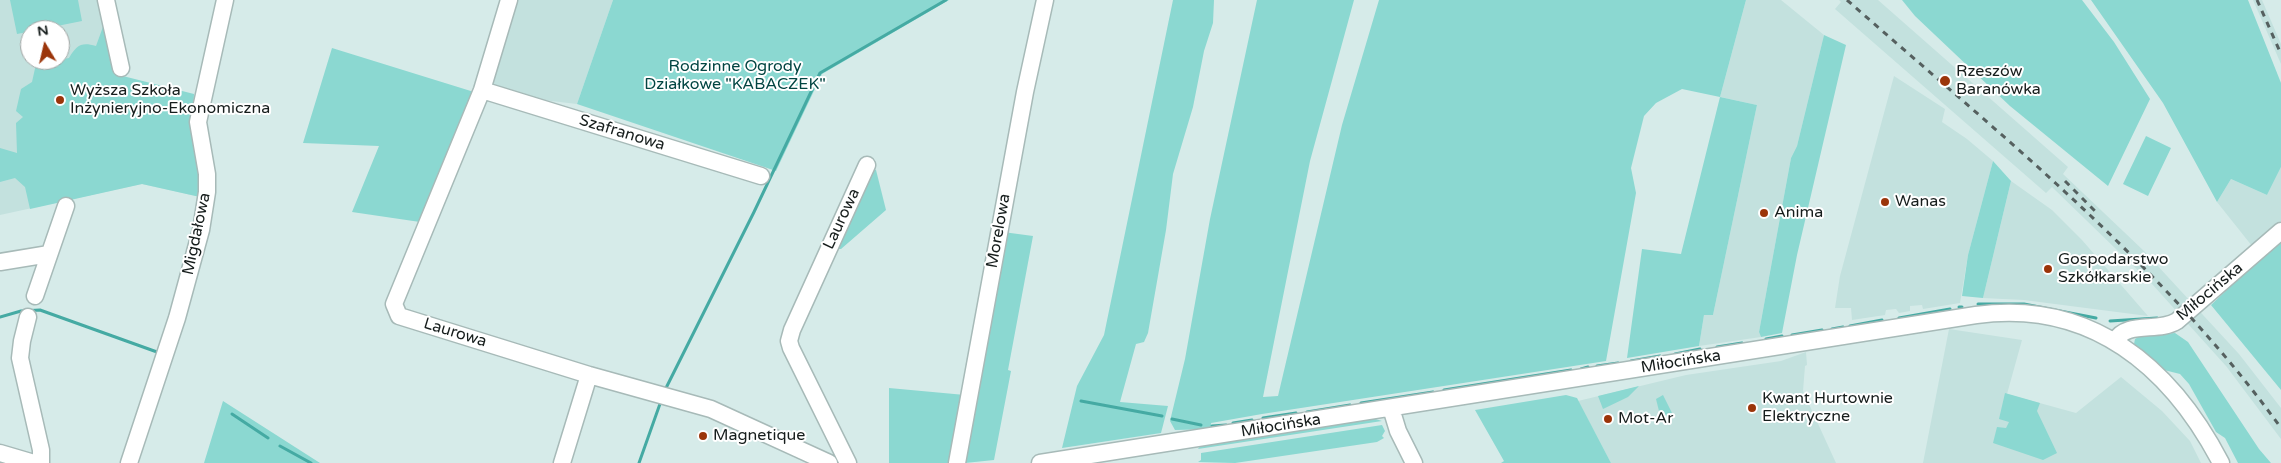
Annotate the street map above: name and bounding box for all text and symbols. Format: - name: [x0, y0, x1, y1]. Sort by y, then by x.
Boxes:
- north arrow: [20, 20, 70, 70]
- text: N: [36, 21, 50, 40]
- park label: Rodzinne Ogrody Działkowe "KABACZEK": [644, 57, 826, 95]
- place label: Rzeszów Baranówka: [1956, 62, 2041, 100]
- marker: Rzeszów Baranówka: [1938, 74, 1952, 88]
- place label: Wyższa Szkoła Inżynieryjno-Ekonomiczna: [70, 81, 270, 119]
- marker: Wyższa Szkoła Inżynieryjno-Ekonomiczna: [54, 94, 66, 106]
- street label: Szafranowa: [577, 111, 667, 155]
- street label: Laurowa: [820, 186, 864, 252]
- street label: Migdałowa: [179, 191, 215, 277]
- street label: Morelowa: [983, 192, 1015, 270]
- place label: Wanas: [1895, 192, 1946, 212]
- marker: Wanas: [1879, 196, 1891, 208]
- place label: Anima: [1774, 203, 1823, 223]
- marker: Anima: [1758, 207, 1770, 219]
- place label: Gospodarstwo Szkółkarskie: [2058, 250, 2168, 288]
- street label: Miłocińska: [2173, 259, 2247, 325]
- marker: Gospodarstwo Szkółkarskie: [2042, 263, 2054, 275]
- street label: Laurowa: [421, 314, 489, 352]
- street label: Miłocińska: [1640, 346, 1722, 378]
- place label: Kwant Hurtownie Elektryczne: [1762, 389, 1893, 427]
- marker: Kwant Hurtownie Elektryczne: [1746, 402, 1758, 414]
- place label: Mot-Ar: [1618, 409, 1673, 429]
- street label: Miłocińska: [1240, 410, 1322, 442]
- marker: Mot-Ar: [1602, 413, 1614, 425]
- place label: Magnetique: [713, 426, 805, 446]
- marker: Magnetique: [697, 430, 709, 442]

